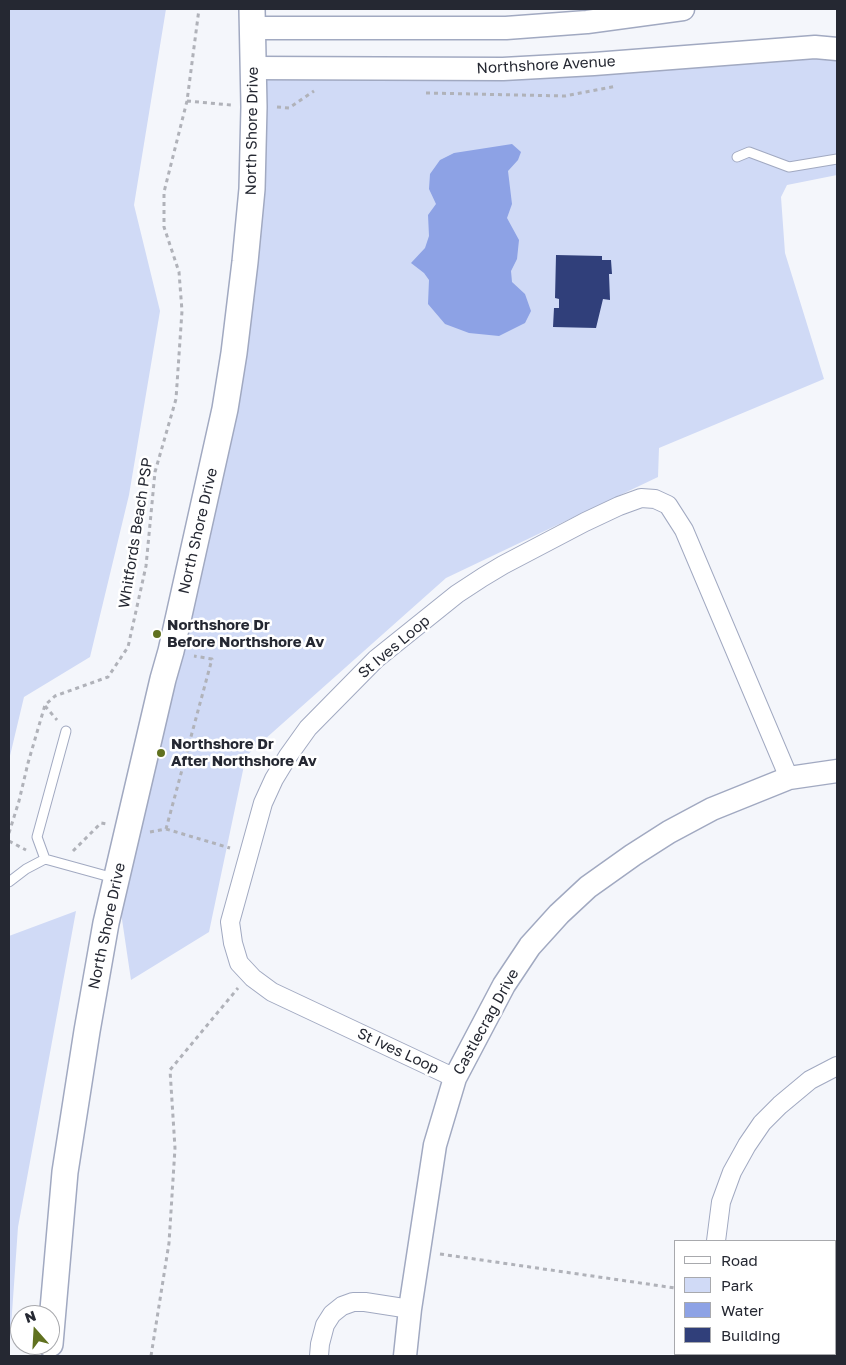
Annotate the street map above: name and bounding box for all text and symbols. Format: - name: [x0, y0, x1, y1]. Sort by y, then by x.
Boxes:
- street label: Northshore Avenue: [476, 52, 616, 78]
- street label: North Shore Drive: [242, 67, 262, 195]
- street label: Whitfords Beach PSP: [115, 456, 157, 610]
- street label: North Shore Drive: [175, 466, 221, 596]
- street label: St Ives Loop: [355, 612, 433, 682]
- place label: Northshore Dr Before Northshore Av: [167, 616, 324, 651]
- marker: Northshore Dr Before Northshore Av: [151, 628, 163, 640]
- place label: Northshore Dr After Northshore Av: [171, 735, 317, 770]
- marker: Northshore Dr After Northshore Av: [155, 747, 167, 759]
- street label: North Shore Drive: [85, 861, 129, 991]
- street label: Castlecrag Drive: [449, 966, 523, 1078]
- street label: St Ives Loop: [354, 1024, 442, 1078]
- legend: [674, 1240, 836, 1355]
- text: Road: [721, 1251, 758, 1269]
- text: Park: [721, 1276, 753, 1294]
- text: Water: [721, 1301, 764, 1319]
- north arrow: [10, 1305, 60, 1355]
- text: N: [22, 1307, 38, 1326]
- text: Building: [721, 1326, 781, 1344]

